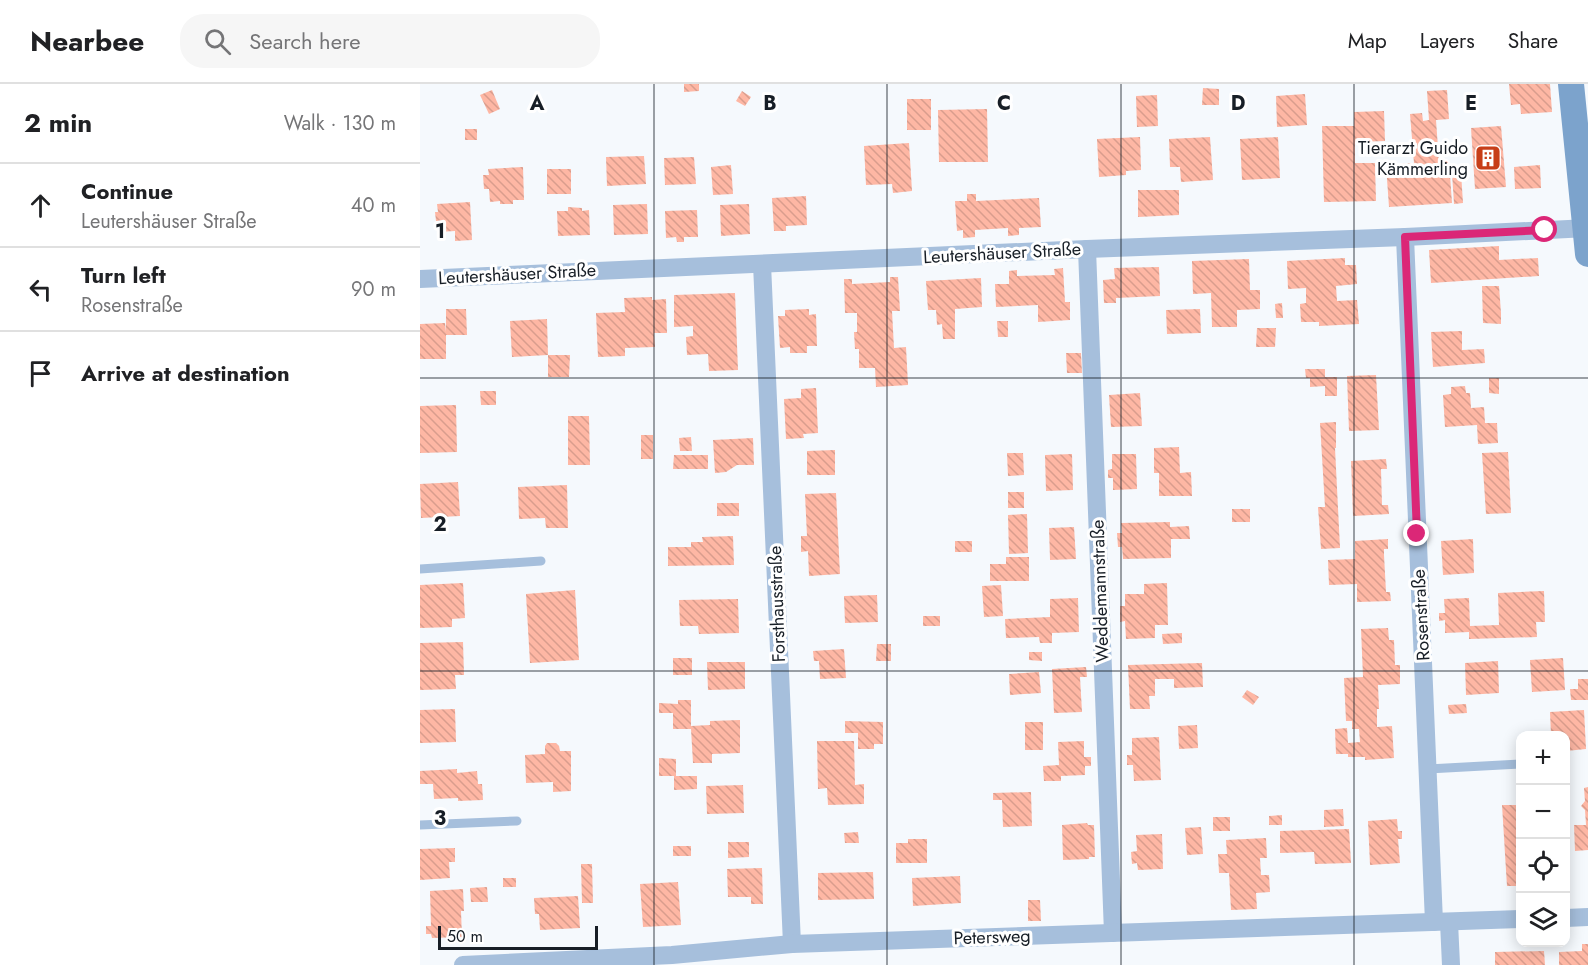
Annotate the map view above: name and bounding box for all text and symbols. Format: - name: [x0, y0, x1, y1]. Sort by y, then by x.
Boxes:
- search box: [180, 14, 600, 68]
- text: Nearbee: [30, 21, 144, 62]
- icon: search: [201, 25, 234, 58]
- text: Search here: [249, 25, 361, 57]
- text: Map: [1348, 26, 1387, 56]
- text: Layers: [1420, 26, 1475, 56]
- text: Share: [1508, 26, 1558, 56]
- text: A: [529, 89, 545, 118]
- text: B: [763, 89, 777, 118]
- text: C: [997, 89, 1011, 118]
- text: D: [1231, 89, 1245, 118]
- text: E: [1465, 89, 1477, 118]
- text: 2 min: [24, 104, 92, 142]
- text: Walk · 130 m: [284, 109, 396, 138]
- place label: Tierarzt Guido Kämmerling: [1358, 135, 1468, 182]
- building icon: Tierarzt Guido Kämmerling: [1473, 143, 1503, 173]
- text: Continue: [81, 175, 173, 207]
- icon: ahead: [24, 189, 57, 222]
- text: 40 m: [351, 191, 396, 220]
- text: Leutershäuser Straße: [81, 207, 257, 236]
- route start: [1531, 216, 1557, 242]
- text: 1: [435, 217, 445, 246]
- street label: Leutershäuser Straße: [922, 236, 1082, 270]
- street label: Leutershäuser Straße: [437, 257, 597, 291]
- text: Turn left: [81, 259, 166, 291]
- icon: left: [24, 273, 57, 306]
- text: 90 m: [351, 275, 396, 304]
- text: Rosenstraße: [81, 291, 183, 320]
- icon: arrive: [24, 357, 57, 390]
- text: Arrive at destination: [81, 357, 290, 389]
- text: 2: [433, 510, 447, 539]
- street label: Weddemannstraße: [1085, 519, 1115, 663]
- route end: [1403, 520, 1429, 546]
- street label: Forsthausstraße: [762, 545, 792, 663]
- street label: Rosenstraße: [1406, 569, 1436, 661]
- map controls: [1516, 731, 1570, 947]
- button: +: [1516, 731, 1570, 785]
- button: −: [1516, 785, 1570, 839]
- text: 3: [434, 804, 446, 833]
- button: locate: [1516, 839, 1570, 893]
- button: layers: [1516, 893, 1570, 947]
- scale bar: [438, 923, 598, 950]
- street label: Petersweg: [953, 923, 1031, 951]
- text: 50 m: [447, 925, 483, 948]

